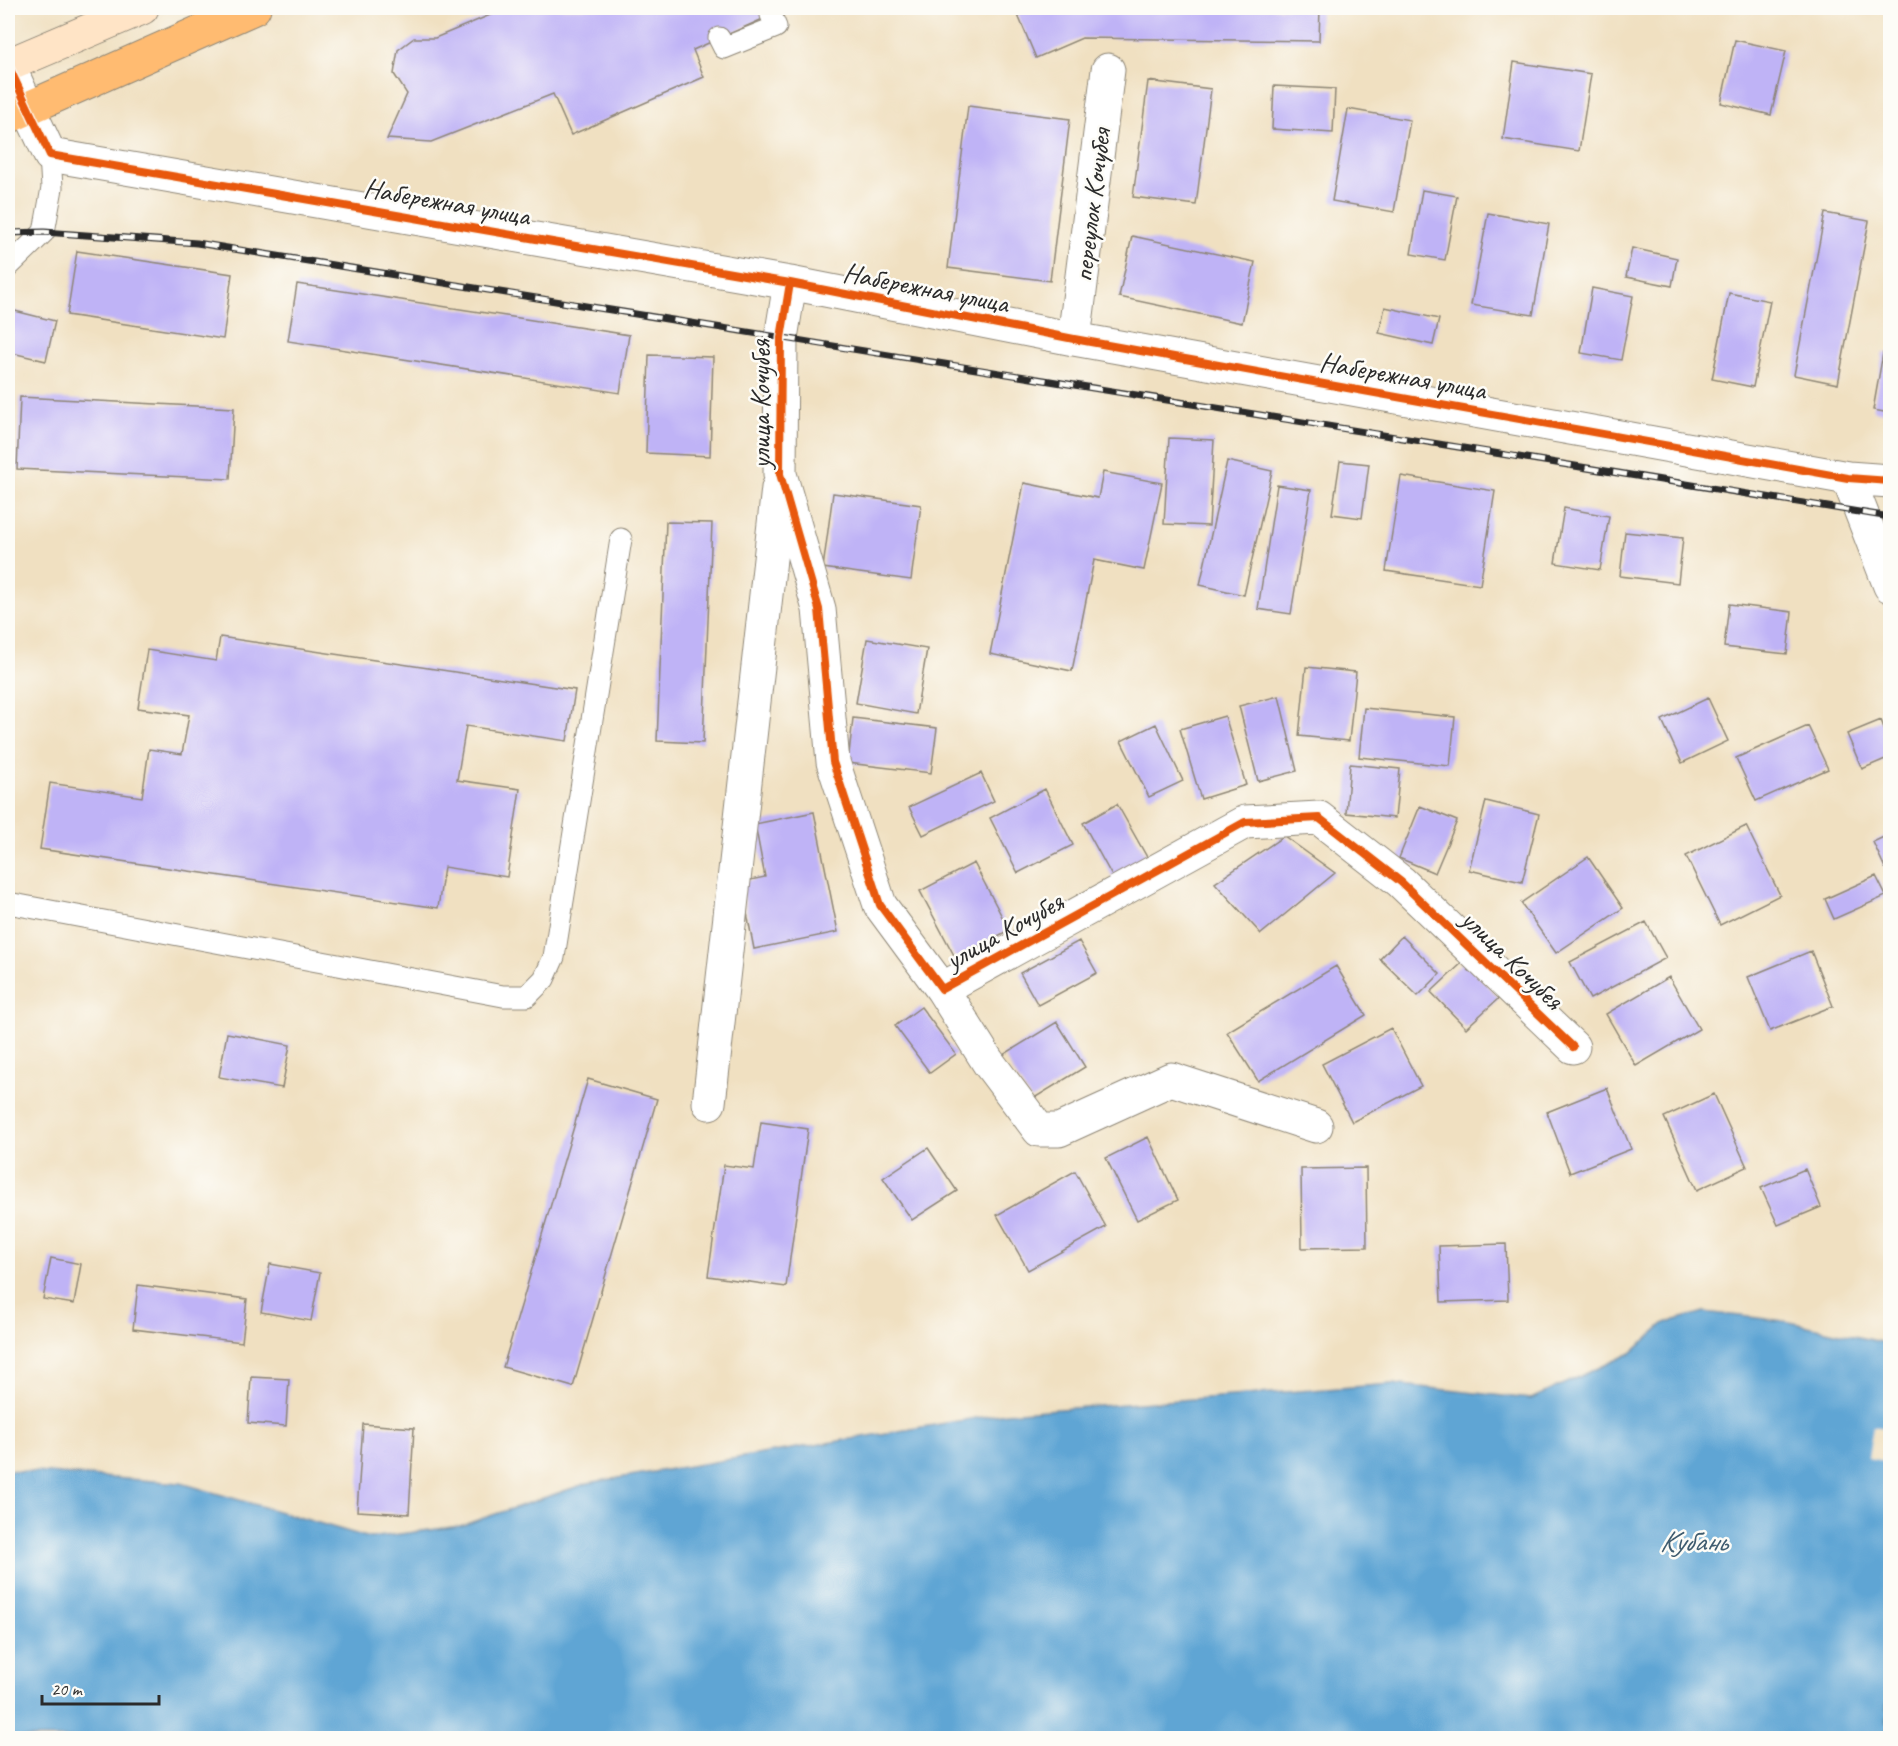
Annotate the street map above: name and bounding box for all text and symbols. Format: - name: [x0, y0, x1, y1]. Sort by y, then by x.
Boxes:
- street label: переулок Кочубея: [1065, 124, 1119, 284]
- street label: Набережная улица: [361, 170, 534, 234]
- street label: Набережная улица: [840, 254, 1013, 321]
- street label: улица Кочубея: [743, 338, 778, 471]
- street label: Набережная улица: [1317, 344, 1490, 408]
- street label: улица Кочубея: [937, 883, 1070, 978]
- street label: улица Кочубея: [1452, 900, 1572, 1017]
- water label: Кубань: [1660, 1522, 1730, 1560]
- scale bar: [42, 1668, 159, 1706]
- text: 20 m: [51, 1678, 84, 1700]

